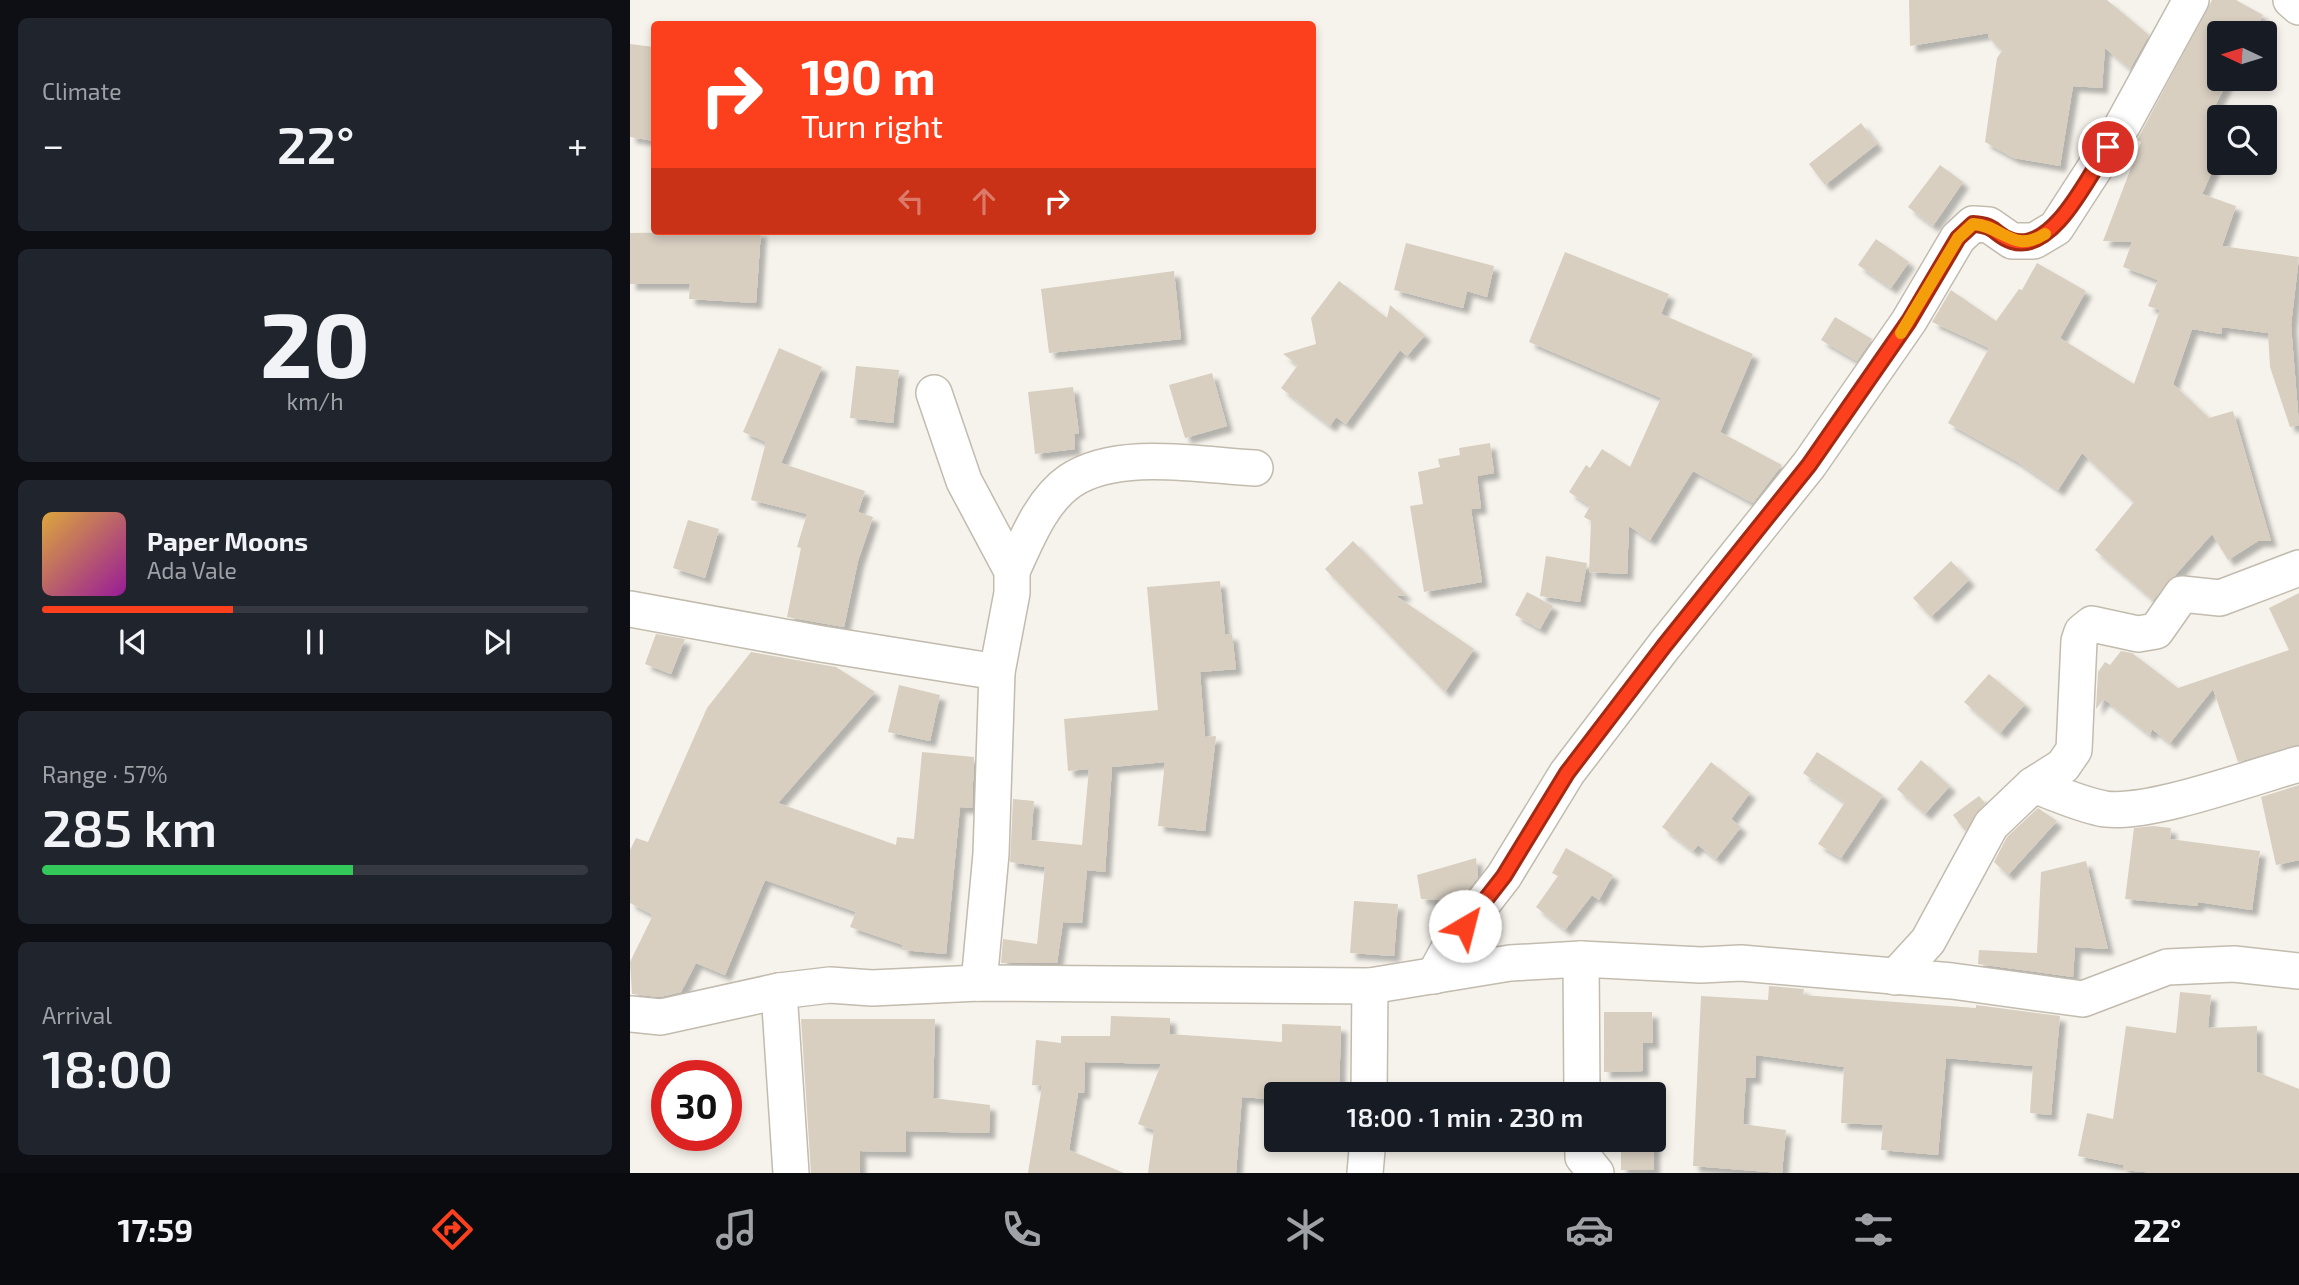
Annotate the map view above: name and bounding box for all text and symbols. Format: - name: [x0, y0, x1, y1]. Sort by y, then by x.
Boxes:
- north arrow: [2207, 21, 2277, 91]
- map controls: [2207, 21, 2277, 175]
- text: 190 m: [801, 46, 936, 105]
- icon: right: [686, 49, 777, 140]
- text: Climate: [42, 77, 122, 105]
- button: search: [2207, 105, 2277, 175]
- text: Turn right: [801, 106, 943, 144]
- text: 22°: [277, 112, 355, 174]
- pin: [2078, 117, 2138, 177]
- text: −: [42, 121, 64, 167]
- text: +: [567, 121, 588, 167]
- icon: arrive: [2089, 128, 2127, 166]
- icon: left: [892, 182, 930, 220]
- icon: ahead: [965, 182, 1003, 220]
- icon: right: [1038, 182, 1076, 220]
- text: 20: [260, 287, 370, 396]
- text: km/h: [286, 387, 344, 415]
- text: Paper Moons: [147, 525, 308, 556]
- text: Ada Vale: [147, 556, 237, 584]
- icon: previous: [114, 623, 152, 661]
- icon: pause: [296, 623, 334, 661]
- icon: next: [478, 623, 516, 661]
- text: Range · 57%: [42, 760, 168, 788]
- text: 285 km: [42, 795, 217, 857]
- position arrow: [1428, 889, 1502, 963]
- text: Arrival: [42, 1001, 112, 1029]
- text: 18:00: [42, 1036, 173, 1098]
- speed limit sign: 30: [651, 1060, 742, 1151]
- text: 18:00 · 1 min · 230 m: [1347, 1101, 1583, 1132]
- icon: directions: [428, 1205, 477, 1254]
- icon: music: [712, 1205, 761, 1254]
- icon: phone: [997, 1205, 1046, 1254]
- icon: climate: [1281, 1205, 1330, 1254]
- icon: car: [1565, 1205, 1614, 1254]
- icon: filters: [1849, 1205, 1898, 1254]
- text: 17:59: [118, 1210, 193, 1248]
- text: 22°: [2133, 1210, 2181, 1248]

